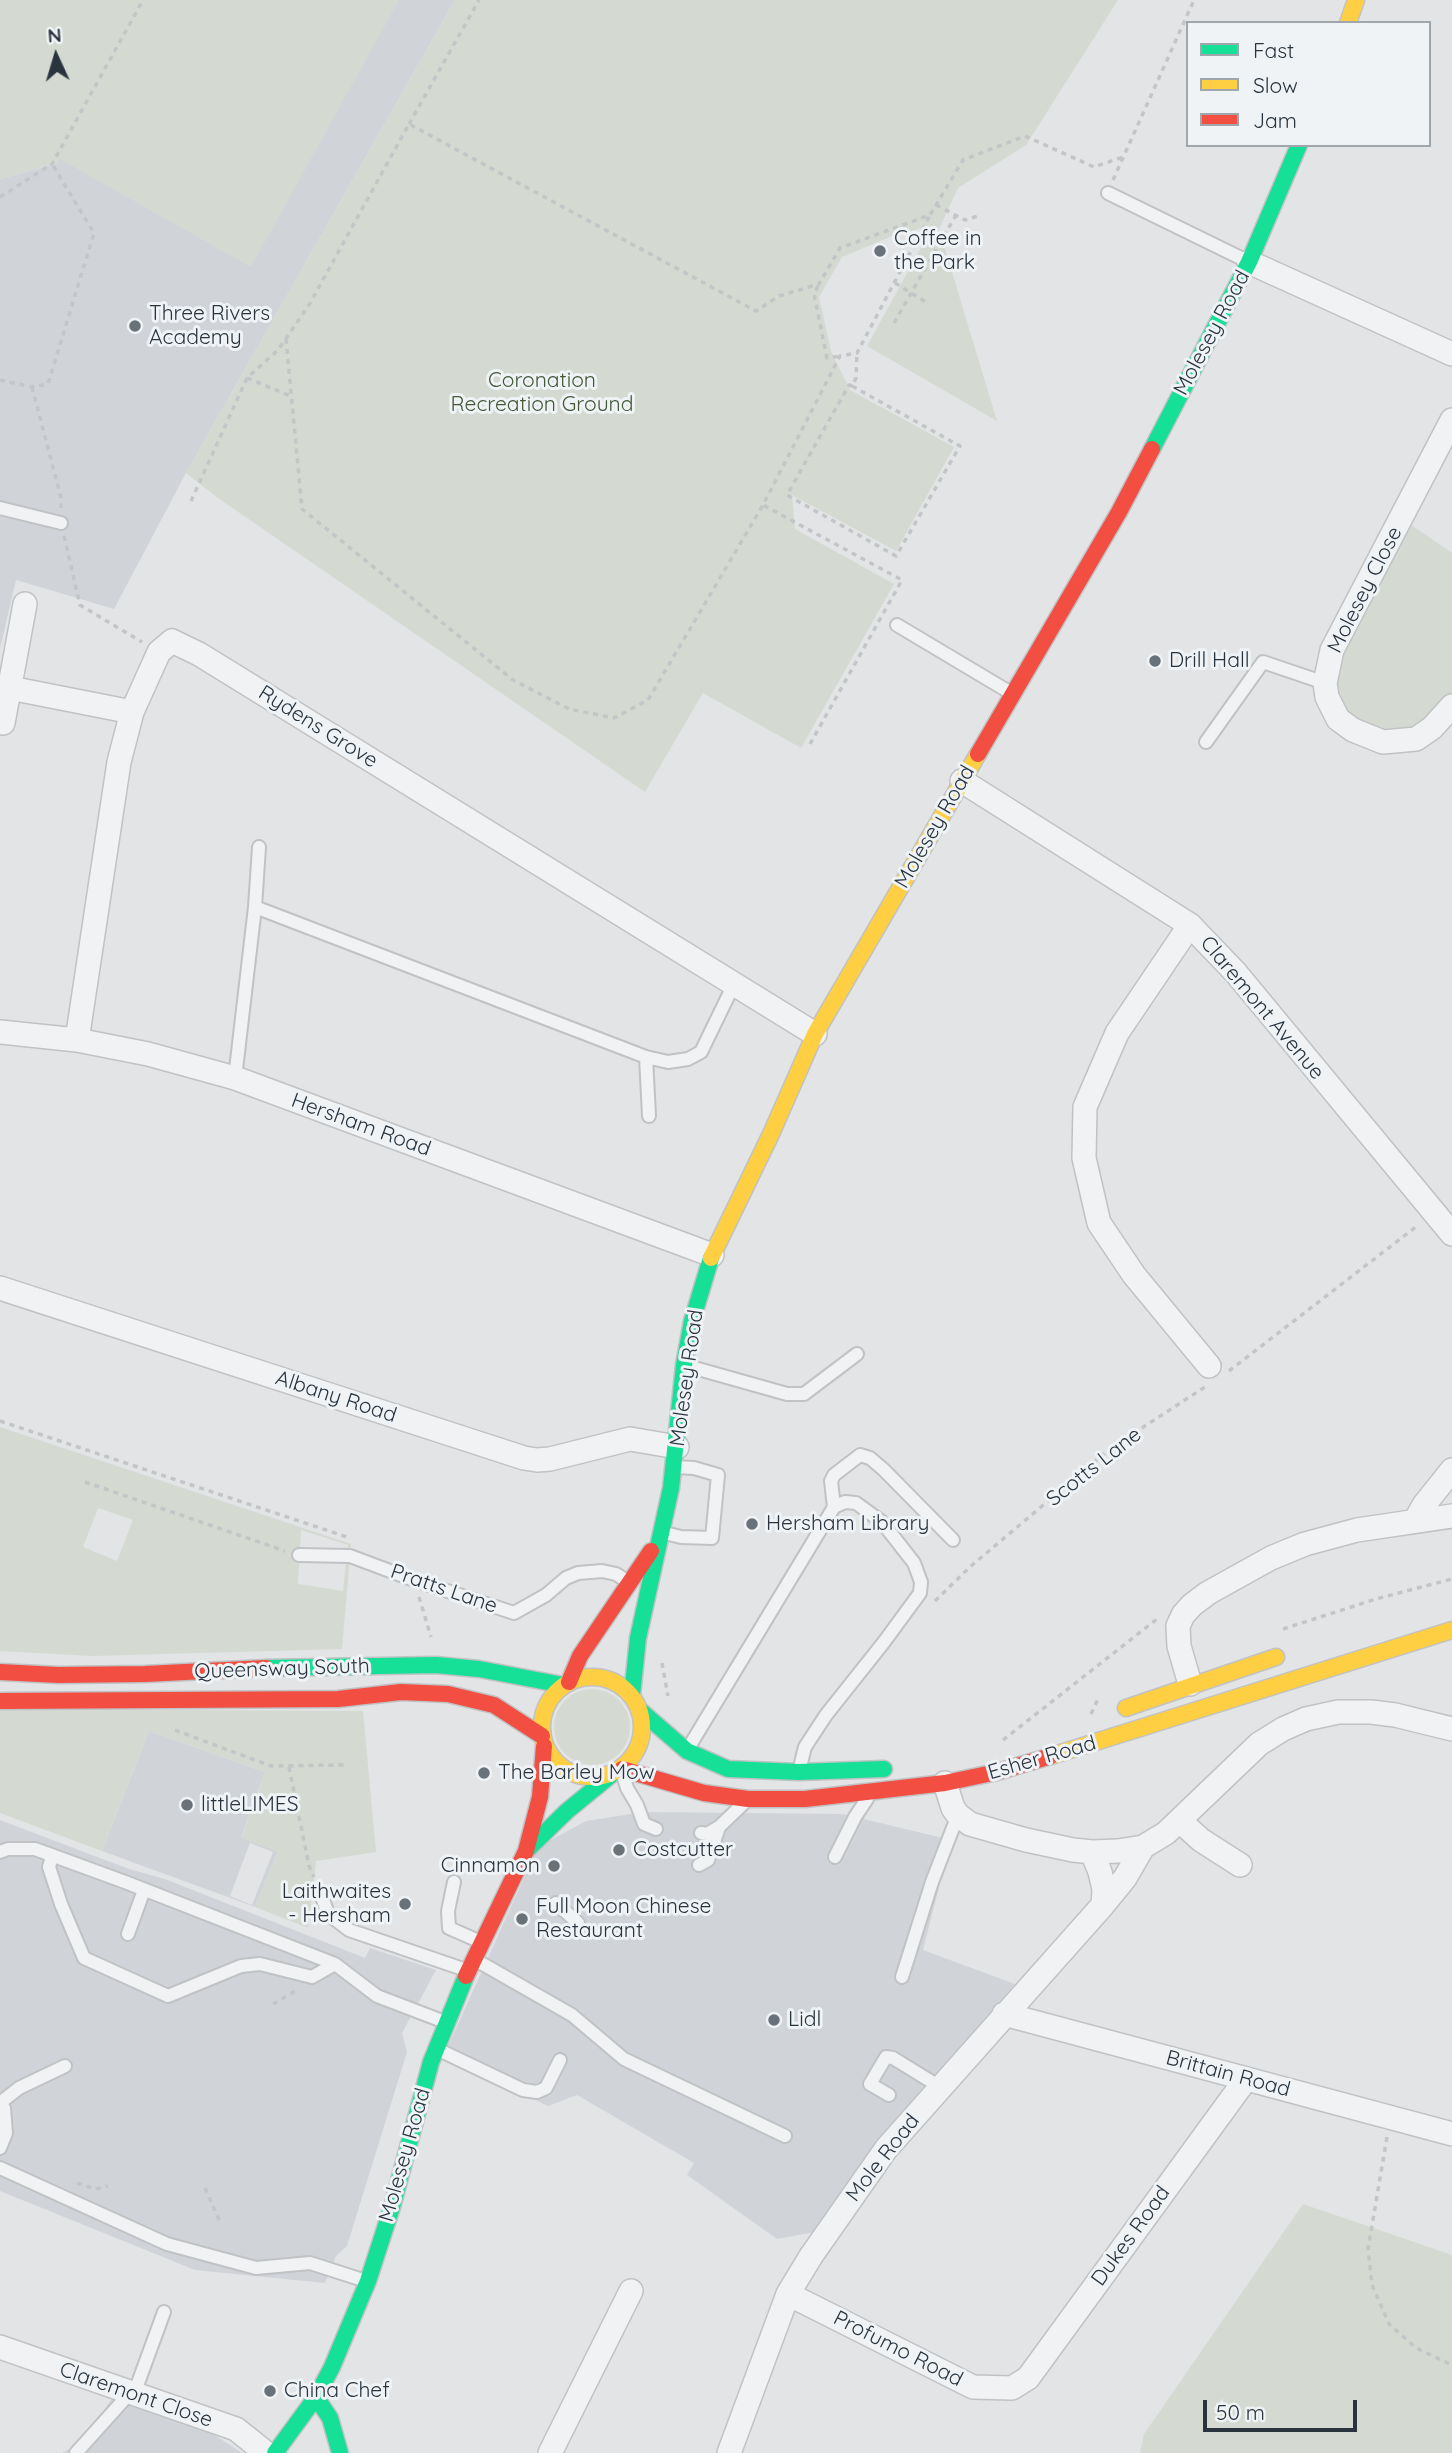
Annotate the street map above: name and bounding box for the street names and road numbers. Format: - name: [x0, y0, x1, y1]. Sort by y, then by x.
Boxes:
- street label: Molesey Road: [1169, 266, 1255, 400]
- street label: Molesey Close: [1322, 523, 1408, 657]
- street label: Rydens Grove: [254, 680, 382, 774]
- street label: Molesey Road: [890, 761, 980, 893]
- street label: Claremont Avenue: [1195, 931, 1329, 1085]
- street label: Hersham Road: [288, 1088, 434, 1162]
- street label: Molesey Road: [665, 1308, 709, 1448]
- street label: Albany Road: [272, 1366, 400, 1428]
- street label: Scotts Lane: [1042, 1422, 1146, 1512]
- street label: Pratts Lane: [387, 1559, 501, 1619]
- street label: Queensway South: [194, 1653, 370, 1685]
- street label: Esher Road: [985, 1731, 1099, 1785]
- street label: Brittain Road: [1163, 2045, 1293, 2103]
- street label: Molesey Road: [374, 2085, 436, 2225]
- street label: Mole Road: [841, 2109, 925, 2207]
- street label: Dukes Road: [1086, 2181, 1176, 2291]
- street label: Profumo Road: [829, 2306, 967, 2392]
- street label: Claremont Close: [56, 2357, 216, 2433]

